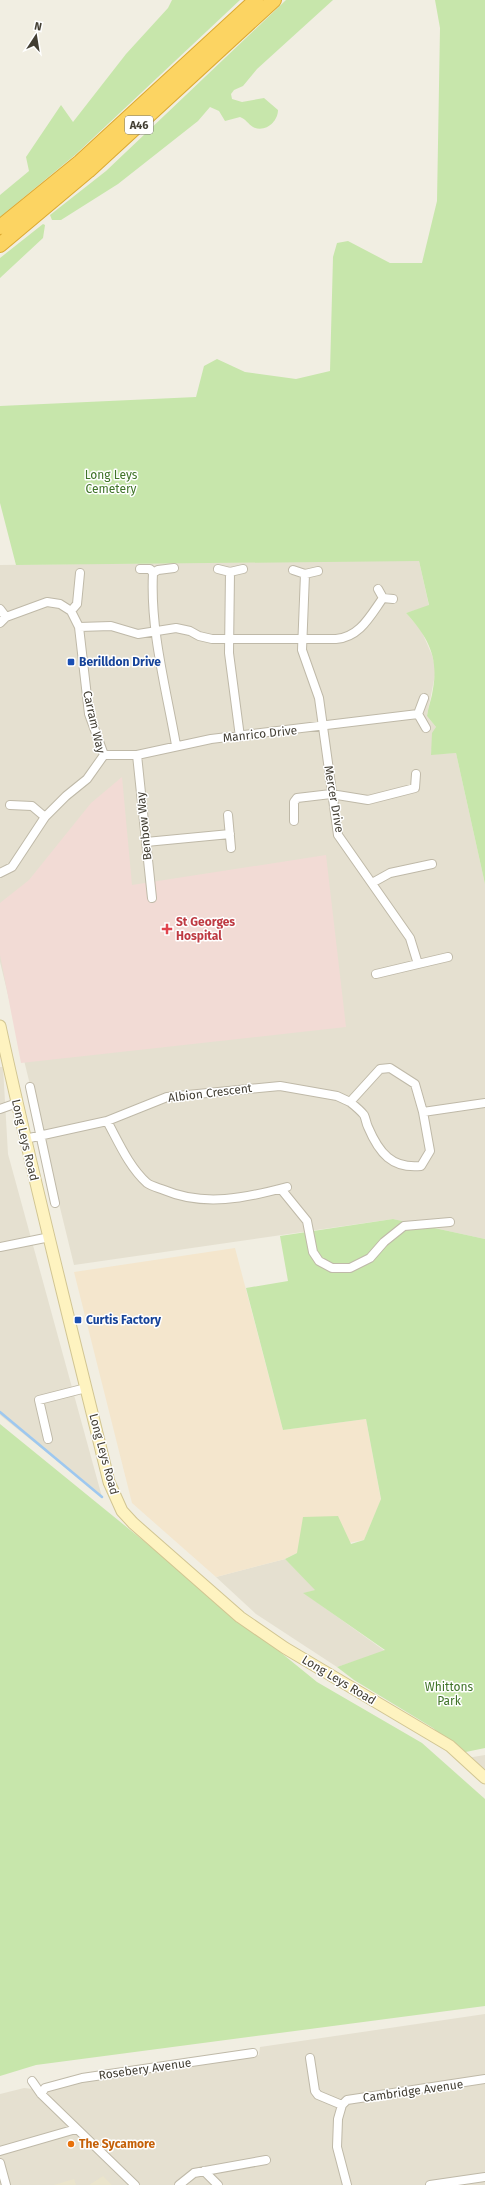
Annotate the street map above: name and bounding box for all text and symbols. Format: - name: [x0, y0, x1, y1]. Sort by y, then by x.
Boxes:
- north arrow: [16, 16, 56, 56]
- text: N: [33, 20, 43, 34]
- road number: A46: [125, 116, 153, 134]
- park label: Long Leys Cemetery: [85, 468, 138, 496]
- place label: Berilldon Drive: [79, 655, 161, 669]
- marker: Berilldon Drive: [66, 657, 76, 667]
- street label: Carram Way: [80, 689, 108, 755]
- street label: Manrico Drive: [222, 723, 298, 745]
- street label: Mercer Drive: [321, 764, 347, 834]
- street label: Benbow Way: [133, 791, 155, 861]
- place label: St Georges Hospital: [176, 915, 235, 943]
- marker: St Georges Hospital: [161, 923, 173, 935]
- street label: Albion Crescent: [167, 1081, 253, 1105]
- street label: Long Leys Road: [9, 1098, 41, 1182]
- place label: Curtis Factory: [86, 1313, 162, 1327]
- marker: Curtis Factory: [73, 1315, 83, 1325]
- street label: Long Leys Road: [86, 1412, 122, 1496]
- street label: Long Leys Road: [300, 1652, 378, 1708]
- park label: Whittons Park: [425, 1680, 474, 1708]
- street label: Rosebery Avenue: [98, 2056, 192, 2082]
- street label: Cambridge Avenue: [362, 2077, 464, 2105]
- place label: The Sycamore: [79, 2137, 156, 2151]
- marker: The Sycamore: [66, 2139, 76, 2149]

